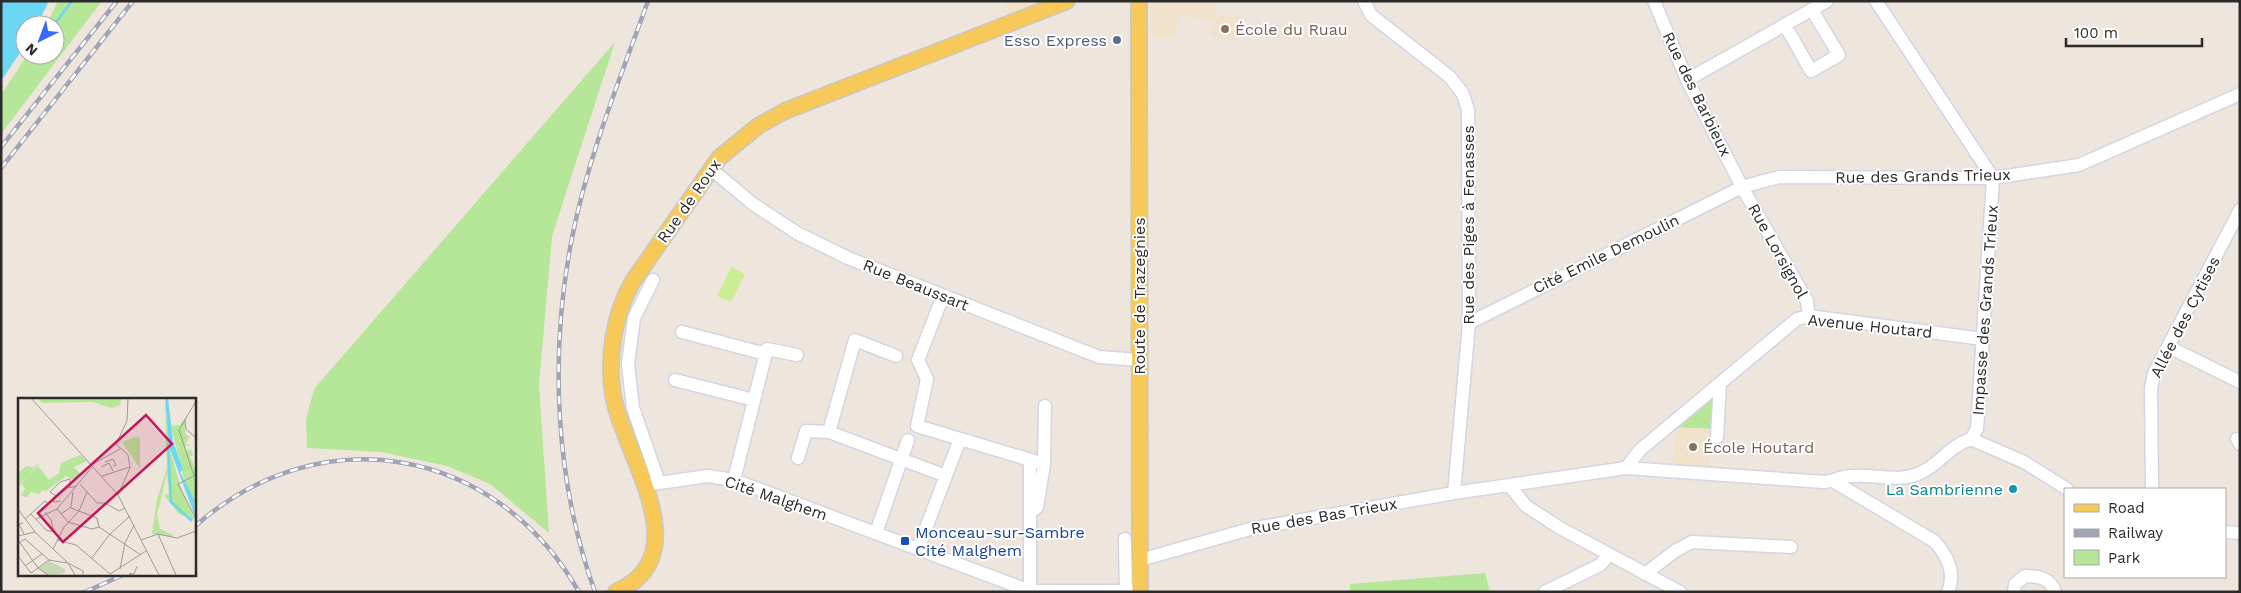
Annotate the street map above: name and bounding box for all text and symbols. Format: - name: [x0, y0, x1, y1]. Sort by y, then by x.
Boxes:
- north arrow: [15, 15, 65, 65]
- scale bar: [2066, 15, 2202, 47]
- place label: École du Ruau: [1235, 20, 1348, 39]
- marker: École du Ruau: [1219, 23, 1231, 35]
- text: 100 m: [2074, 24, 2118, 42]
- street label: Rue des Barbieux: [1659, 29, 1735, 159]
- place label: Esso Express: [1004, 31, 1107, 50]
- marker: Esso Express: [1111, 34, 1123, 46]
- text: N: [22, 40, 41, 59]
- street label: Rue des Piges à Fenasses: [1459, 125, 1478, 325]
- street label: Rue de Roux: [653, 155, 725, 247]
- street label: Rue des Grands Trieux: [1835, 165, 2011, 187]
- street label: Rue Lorsignol: [1744, 200, 1812, 302]
- street label: Impasse des Grands Trieux: [1968, 204, 2002, 416]
- street label: Cité Emile Demoulin: [1530, 210, 1682, 298]
- street label: Route de Trazegnies: [1130, 217, 1149, 375]
- street label: Allée des Cytises: [2146, 253, 2224, 381]
- street label: Rue Beaussart: [860, 255, 972, 315]
- street label: Avenue Houtard: [1807, 310, 1933, 342]
- inset map: [18, 398, 195, 576]
- place label: École Houtard: [1703, 438, 1814, 457]
- marker: École Houtard: [1687, 441, 1699, 453]
- street label: Cité Malghem: [722, 472, 830, 524]
- place label: La Sambrienne: [1886, 480, 2003, 499]
- marker: La Sambrienne: [2007, 483, 2019, 495]
- legend: [2064, 488, 2226, 578]
- street label: Rue des Bas Trieux: [1249, 494, 1399, 538]
- text: Road: [2108, 499, 2145, 517]
- place label: Monceau-sur-Sambre Cité Malghem: [915, 523, 1085, 560]
- text: Railway: [2108, 524, 2163, 542]
- marker: Monceau-sur-Sambre Cité Malghem: [899, 535, 911, 547]
- text: Park: [2108, 549, 2141, 567]

